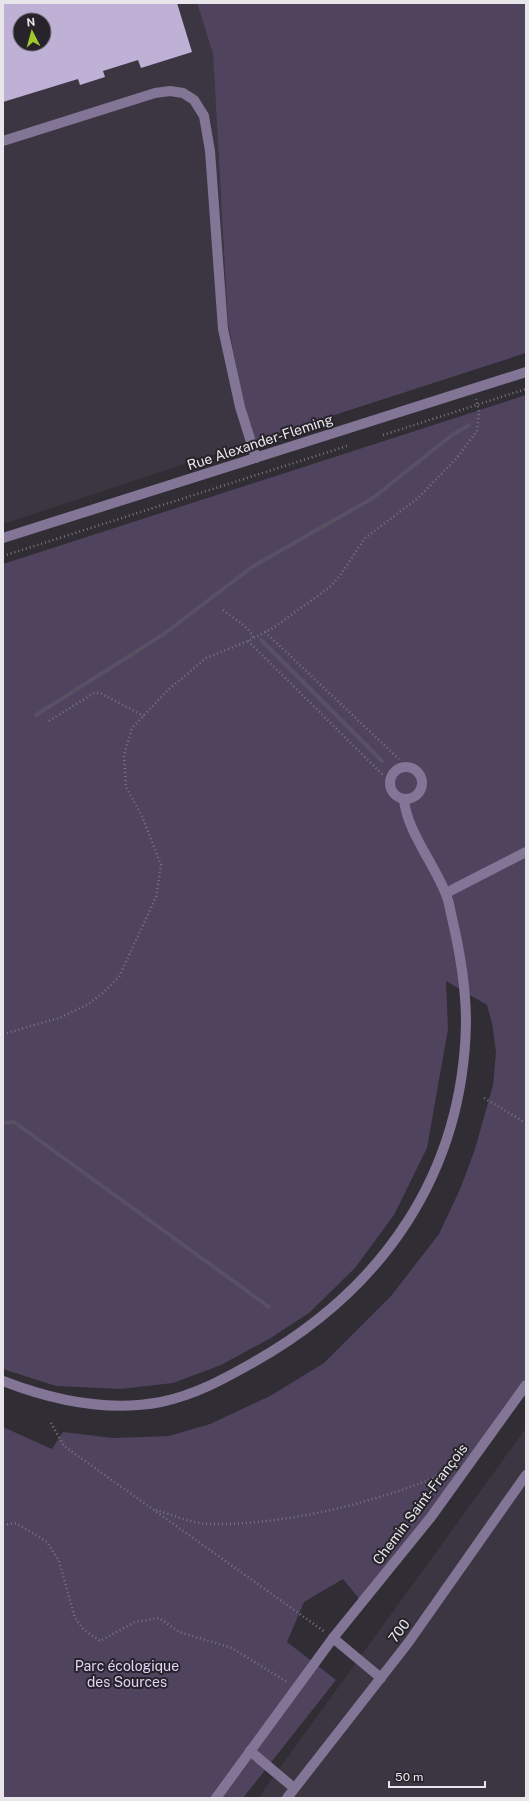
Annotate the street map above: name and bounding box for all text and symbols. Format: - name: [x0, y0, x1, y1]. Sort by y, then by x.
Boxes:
- north arrow: [12, 12, 52, 52]
- text: N: [26, 16, 36, 28]
- street label: Rue Alexander-Fleming: [185, 411, 335, 473]
- street label: Chemin Saint-François: [369, 1440, 471, 1568]
- street label: 700: [385, 1616, 413, 1646]
- park label: Parc écologique des Sources: [75, 1658, 179, 1690]
- scale bar: [389, 1763, 485, 1789]
- text: 50 m: [395, 1770, 423, 1784]

